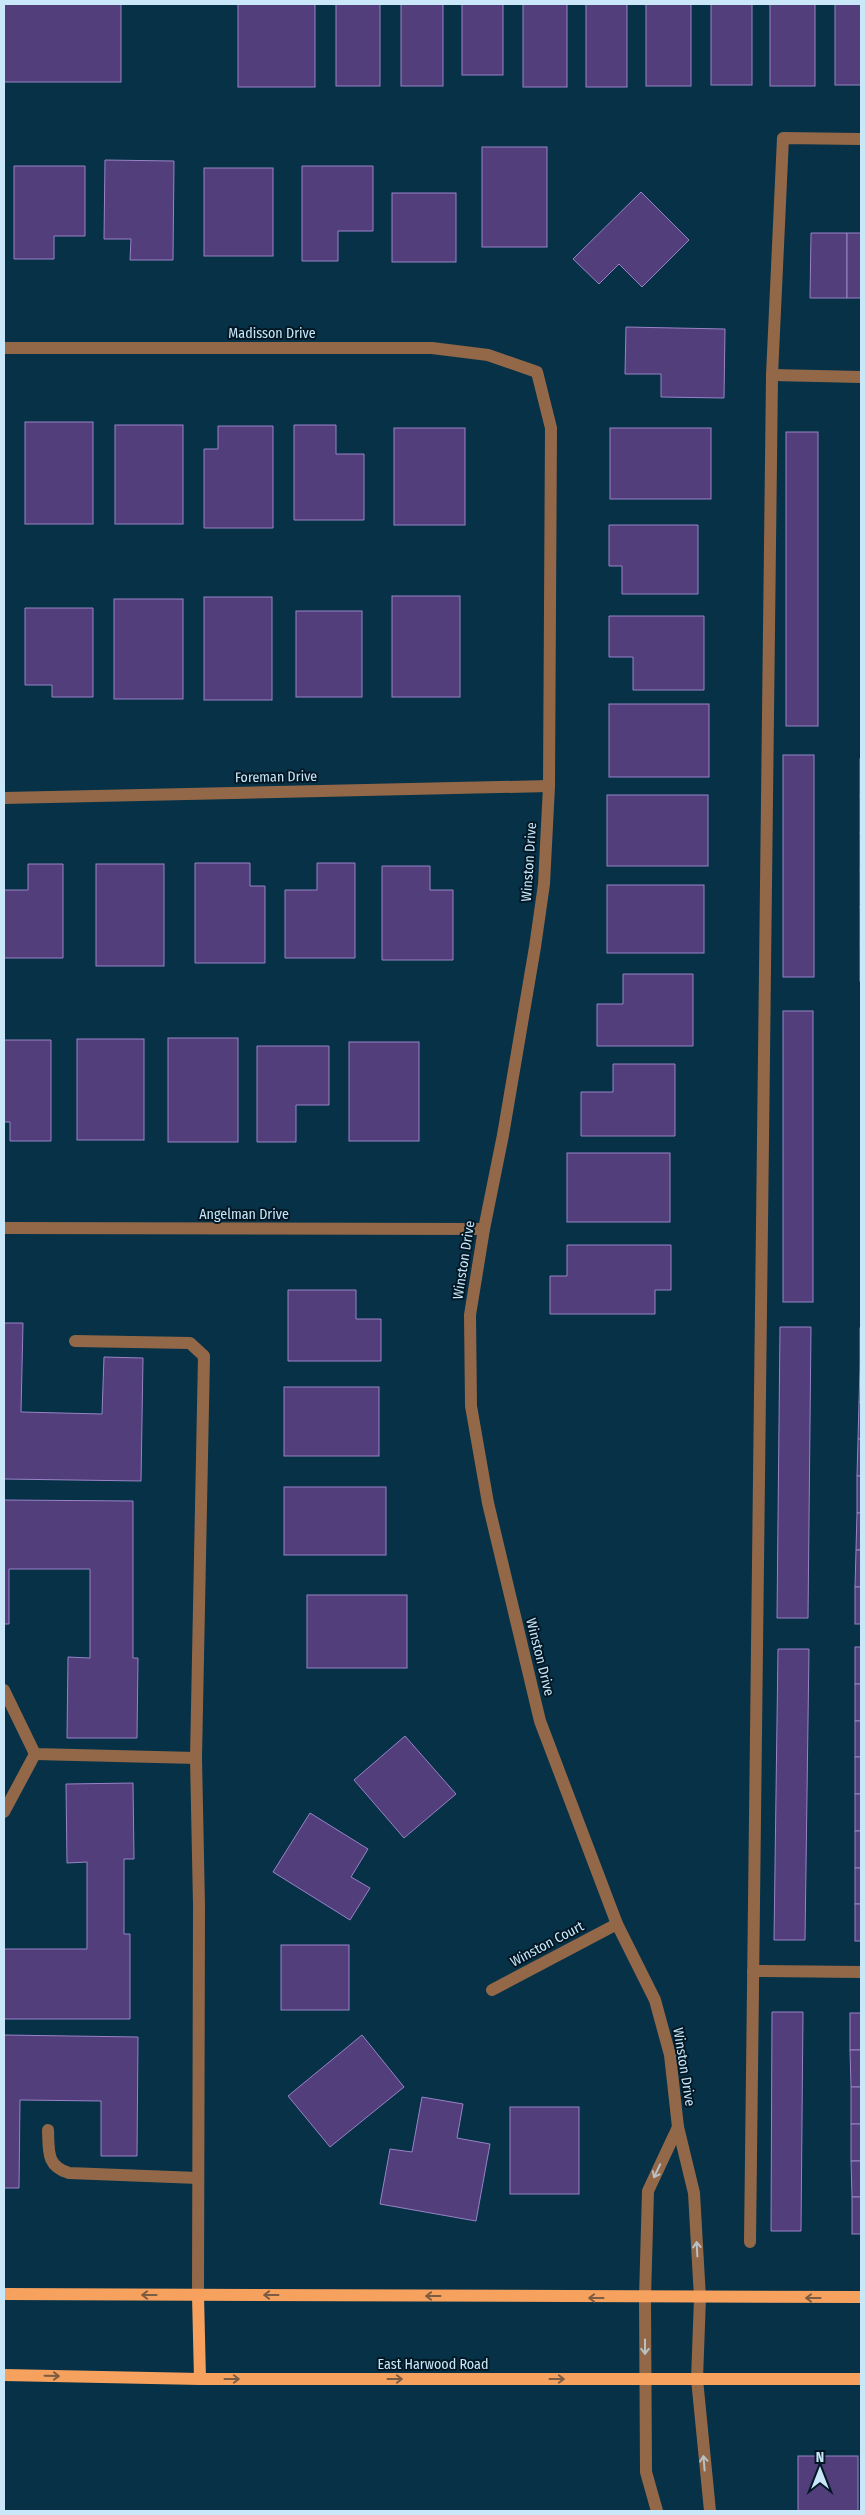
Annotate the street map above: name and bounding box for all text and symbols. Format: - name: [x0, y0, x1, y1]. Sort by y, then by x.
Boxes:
- street label: Madisson Drive: [228, 325, 316, 342]
- street label: Foreman Drive: [235, 768, 317, 786]
- street label: Winston Drive: [518, 822, 540, 902]
- street label: Angelman Drive: [199, 1206, 289, 1223]
- street label: Winston Drive: [449, 1219, 479, 1301]
- street label: Winston Drive: [522, 1616, 558, 1698]
- street label: Winston Court: [507, 1917, 587, 1970]
- street label: Winston Drive: [669, 2026, 699, 2108]
- one-way arrow: [652, 2163, 662, 2178]
- one-way arrow: [693, 2242, 702, 2258]
- one-way arrow: [141, 2290, 158, 2300]
- one-way arrow: [263, 2290, 280, 2300]
- one-way arrow: [426, 2291, 442, 2301]
- one-way arrow: [588, 2293, 604, 2303]
- one-way arrow: [805, 2293, 821, 2303]
- one-way arrow: [640, 2338, 650, 2354]
- street label: East Harwood Road: [378, 2356, 488, 2373]
- one-way arrow: [44, 2371, 60, 2380]
- one-way arrow: [224, 2374, 240, 2384]
- one-way arrow: [386, 2374, 403, 2384]
- one-way arrow: [549, 2374, 565, 2384]
- north arrow: [795, 2445, 845, 2495]
- text: N: [816, 2449, 824, 2466]
- one-way arrow: [699, 2455, 709, 2471]

